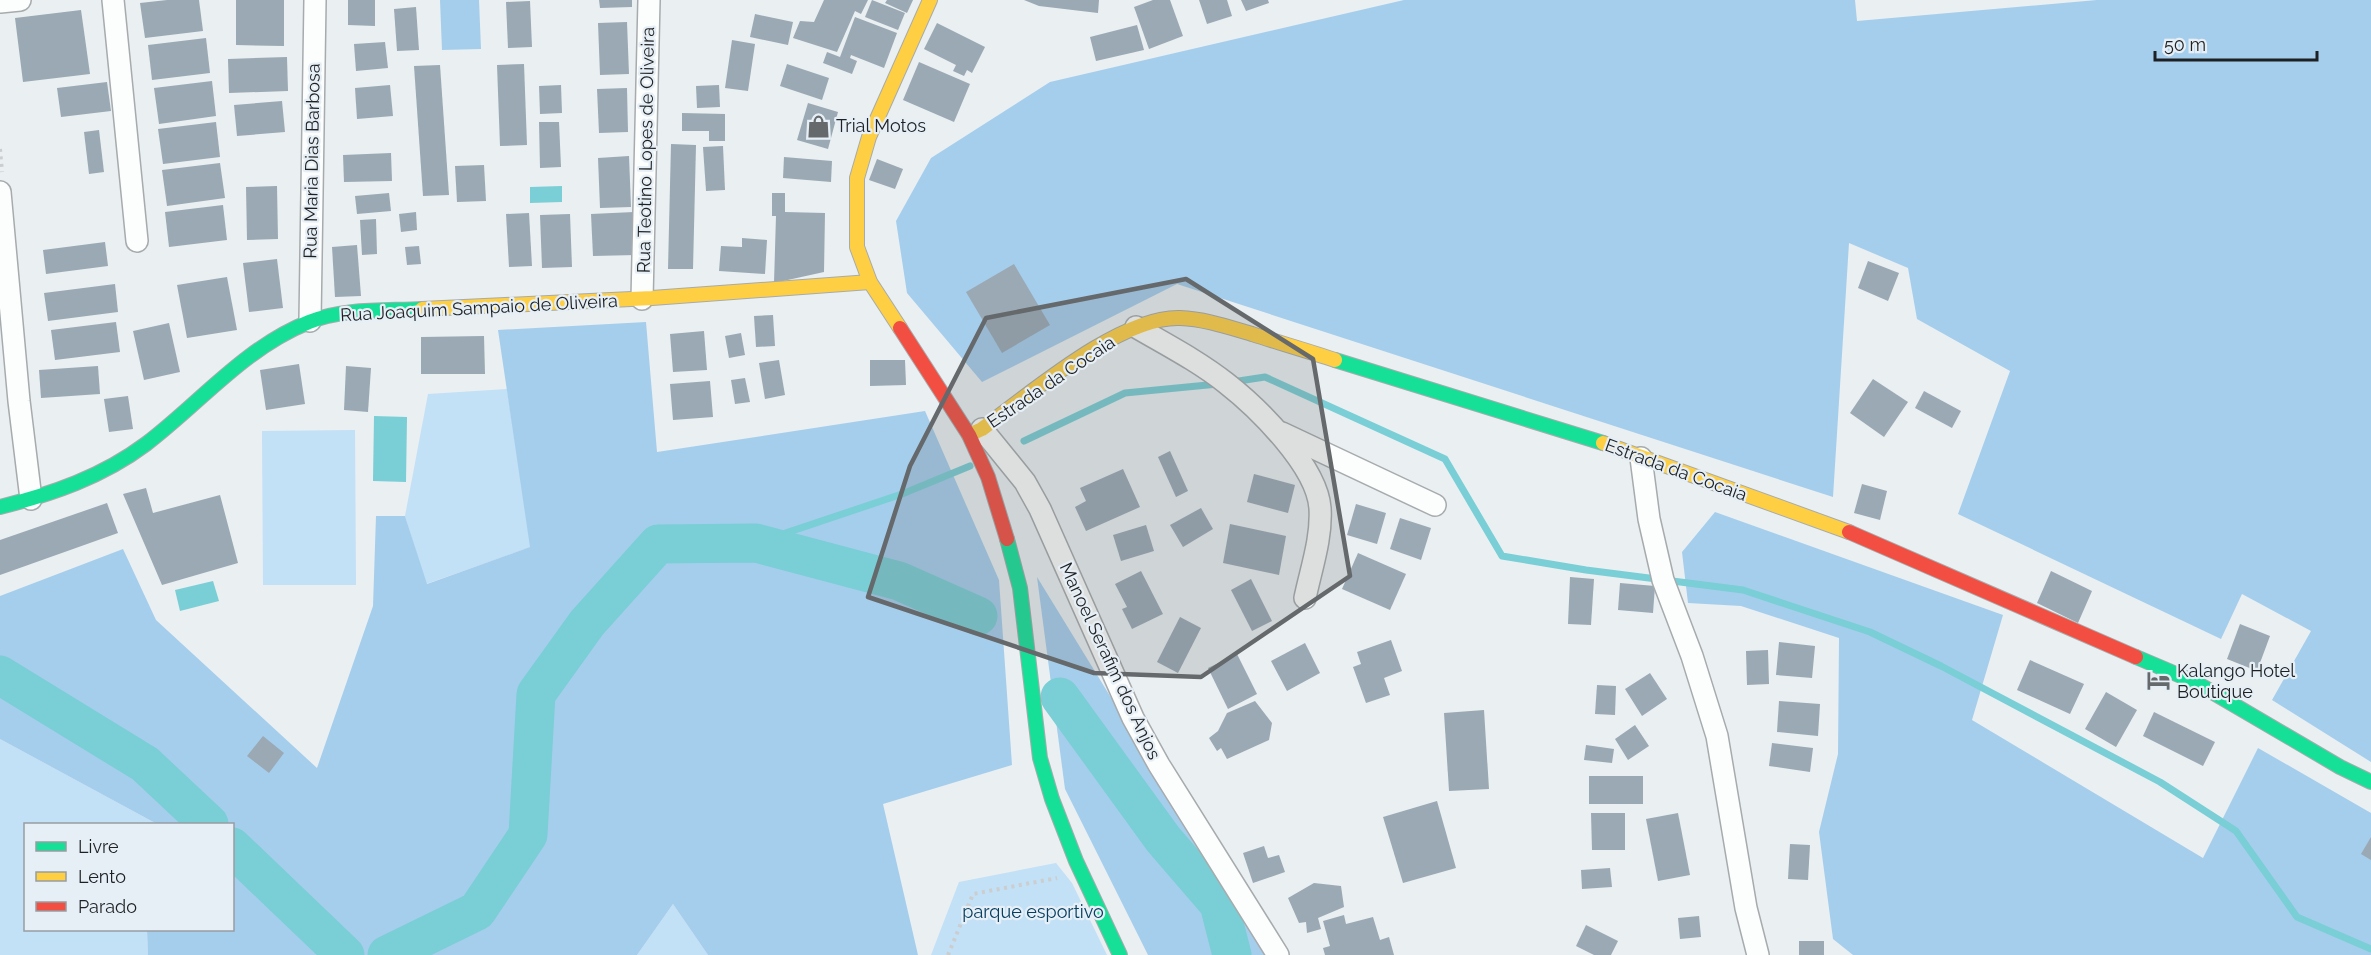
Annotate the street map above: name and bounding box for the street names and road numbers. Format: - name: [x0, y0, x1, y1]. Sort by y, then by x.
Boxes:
- street label: Rua Teotino Lopes de Oliveira: [633, 27, 658, 273]
- street label: Rua Maria Dias Barbosa: [299, 63, 324, 259]
- street label: Rua Joaquim Sampaio de Oliveira: [340, 290, 618, 325]
- street label: Estrada da Cocaia: [983, 331, 1119, 432]
- street label: Estrada da Cocaia: [1602, 434, 1750, 505]
- street label: Manoel Serafim dos Anjos: [1056, 559, 1165, 763]

